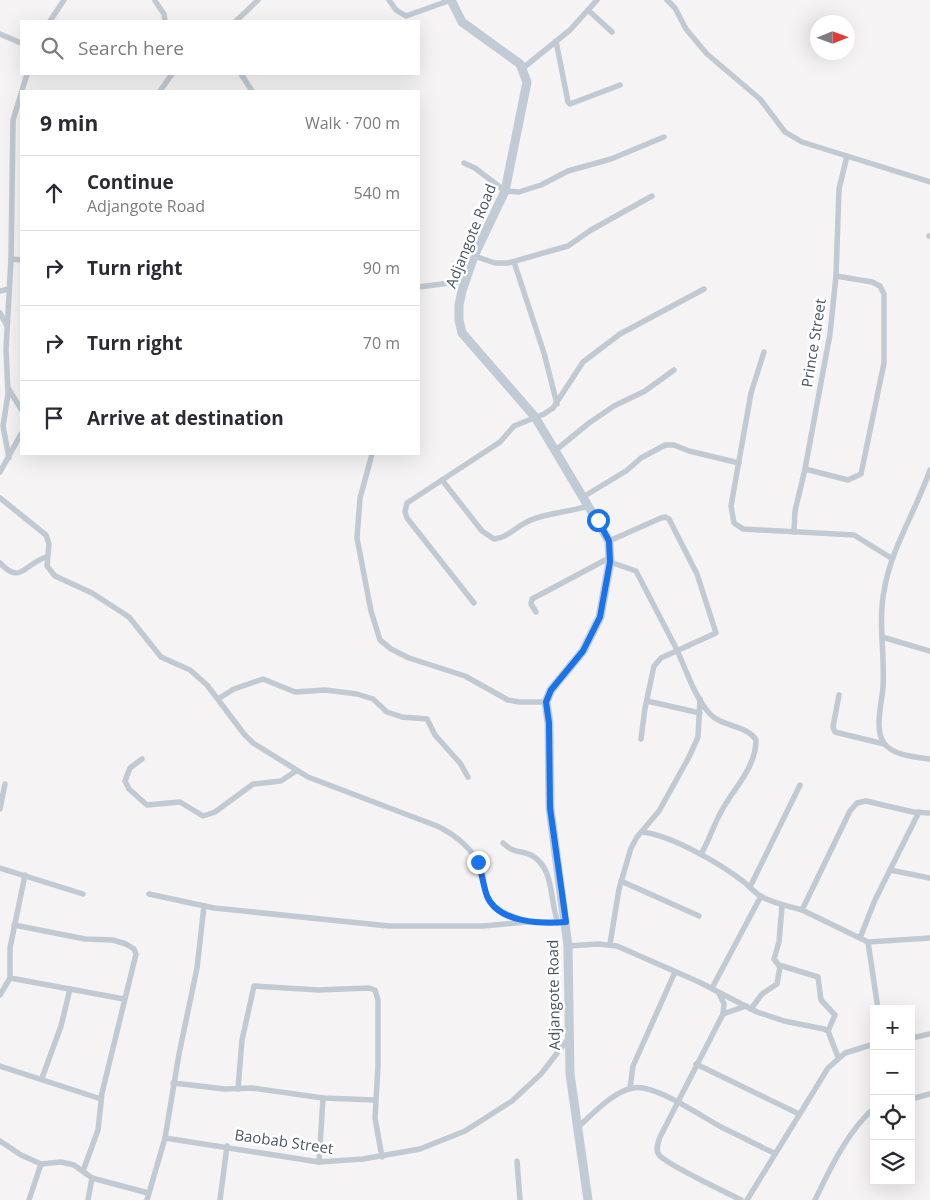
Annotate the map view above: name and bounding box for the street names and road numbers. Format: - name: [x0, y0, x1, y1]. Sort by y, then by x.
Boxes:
- street label: Adjangote Road: [440, 181, 500, 291]
- street label: Prince Street: [796, 297, 830, 389]
- street label: Adjangote Road: [542, 940, 564, 1050]
- street label: Baobab Street: [233, 1124, 335, 1158]

